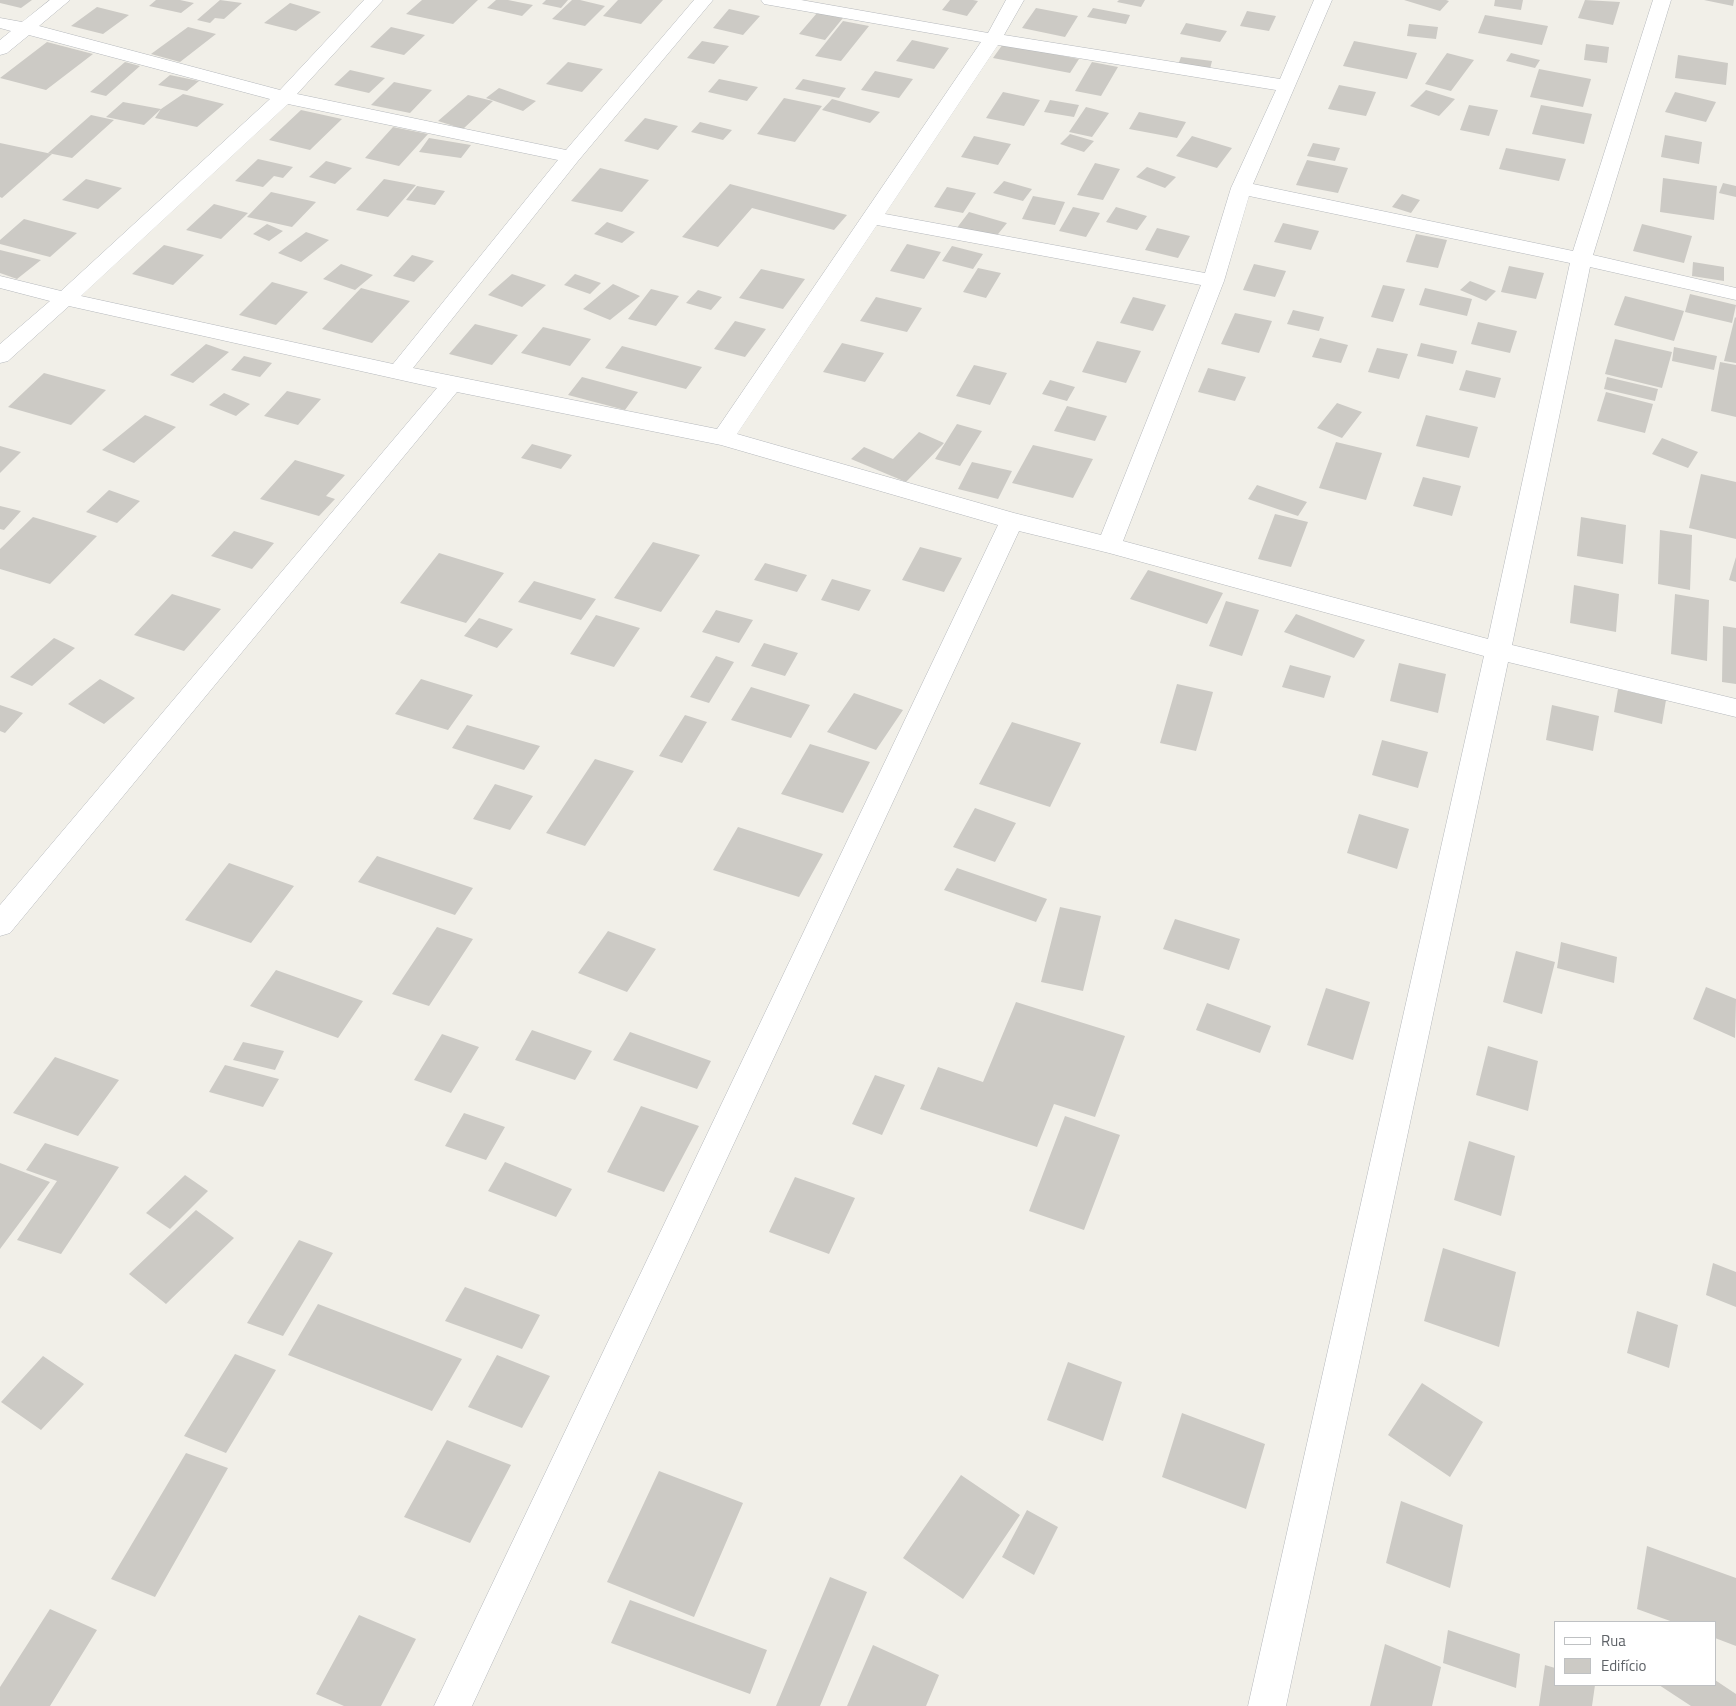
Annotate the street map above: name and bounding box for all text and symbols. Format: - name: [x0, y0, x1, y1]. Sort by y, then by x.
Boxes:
- legend: [1554, 1621, 1716, 1686]
- text: Rua: [1601, 1629, 1626, 1652]
- text: Edifício: [1601, 1654, 1646, 1677]

